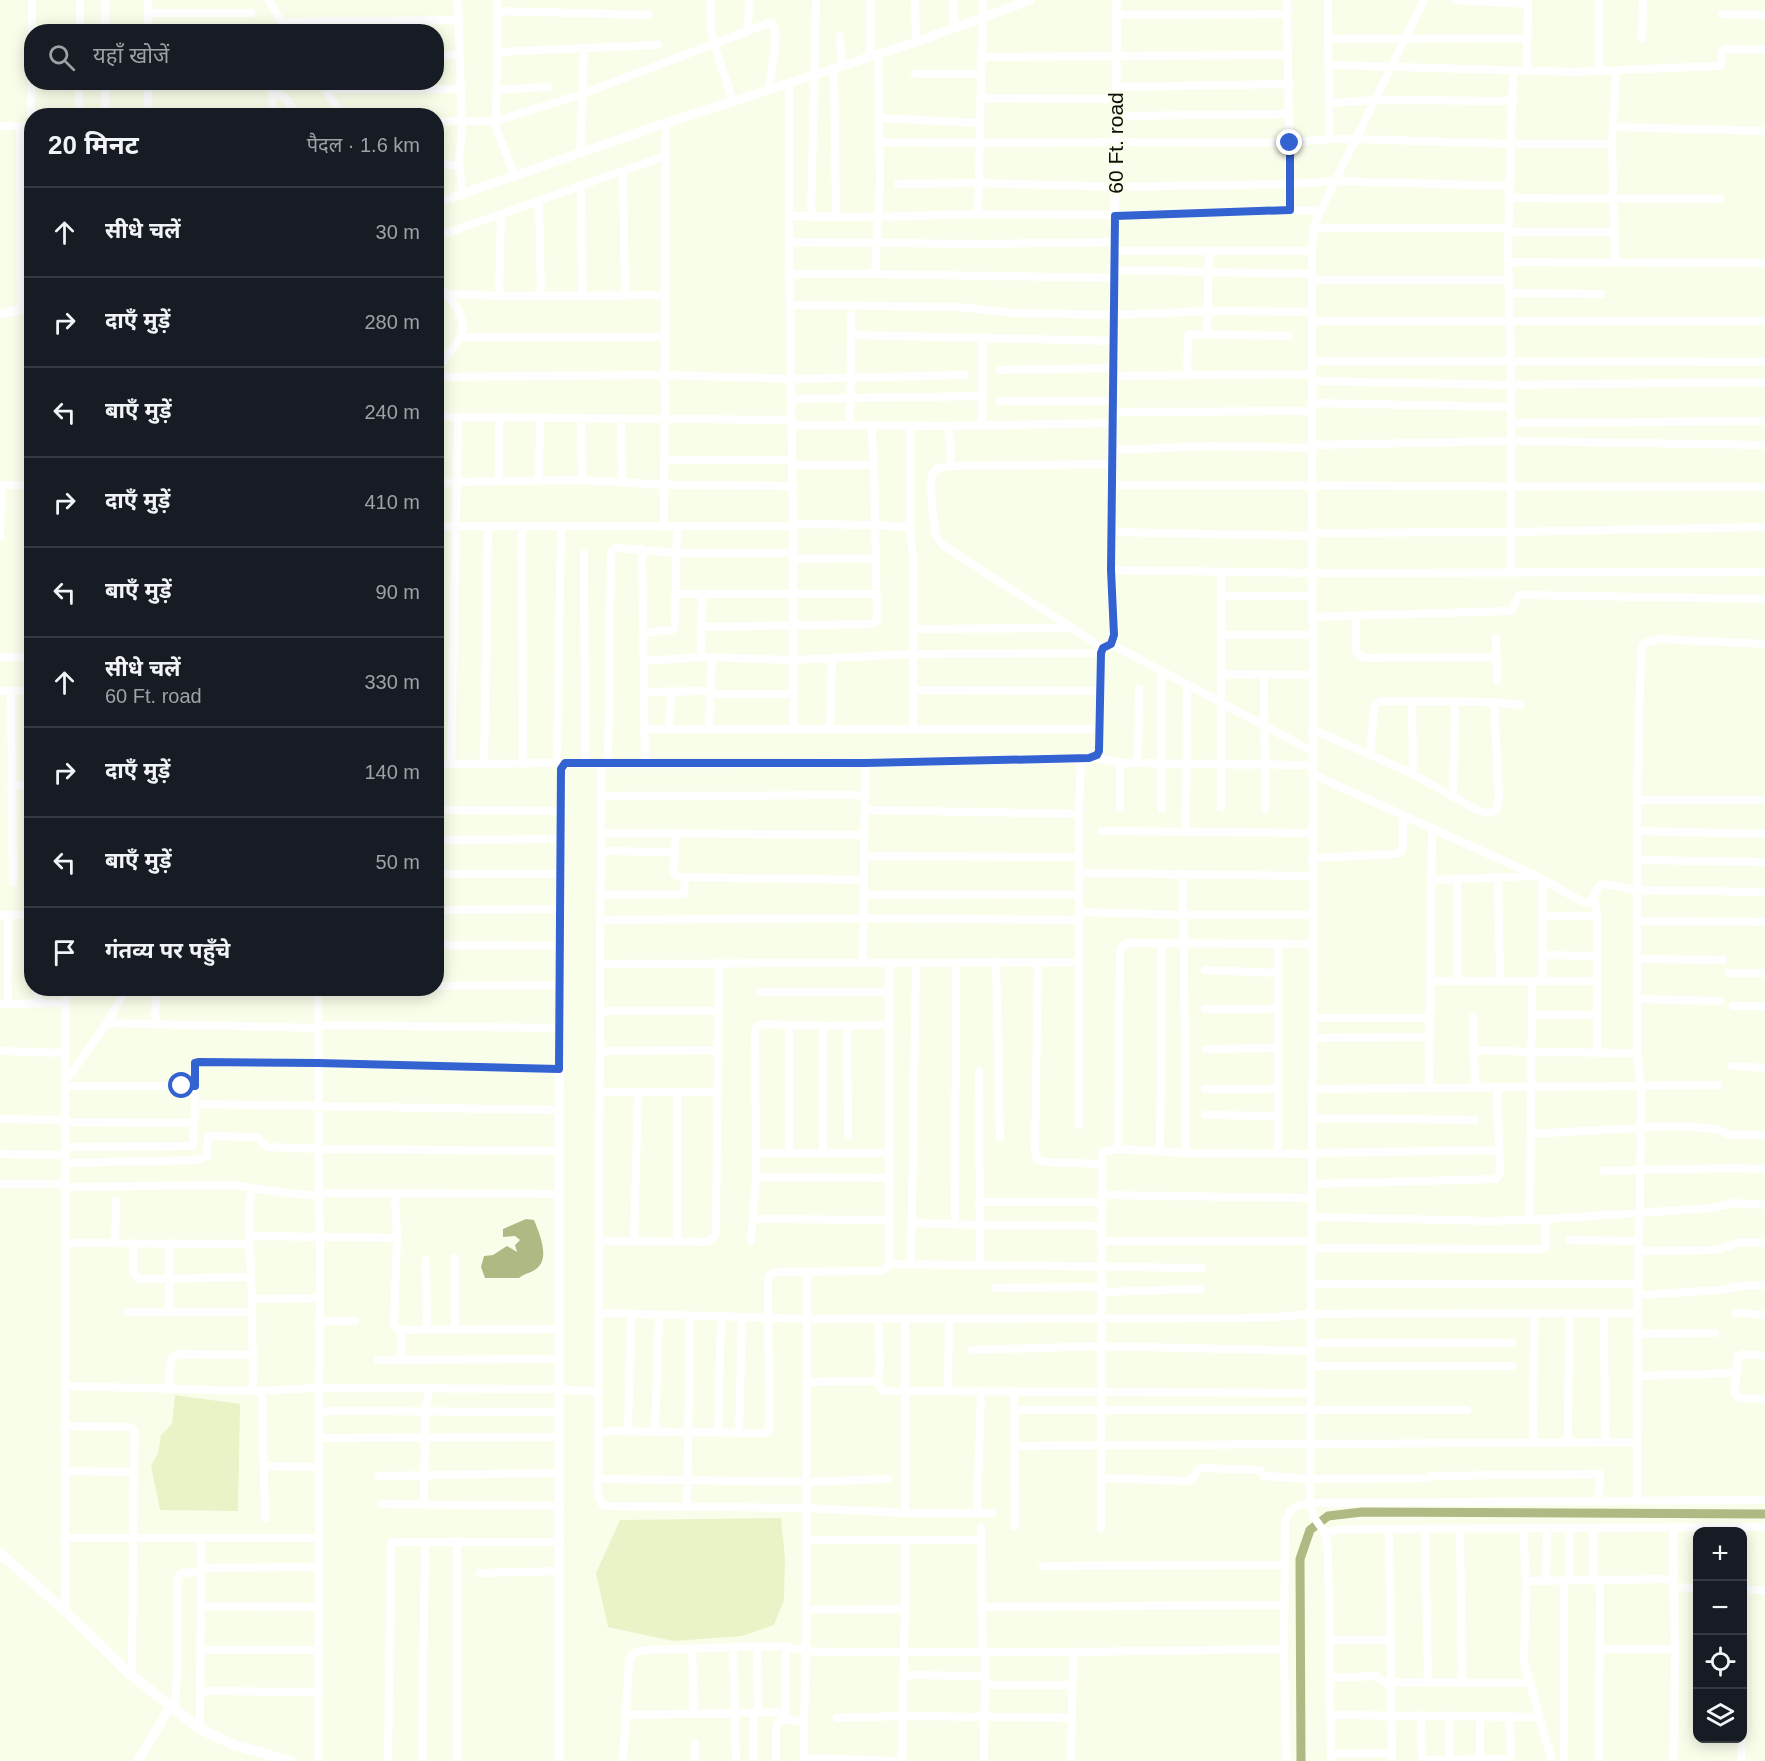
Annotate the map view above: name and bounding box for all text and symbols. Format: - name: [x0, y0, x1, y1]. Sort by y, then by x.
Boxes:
- search box: [24, 24, 444, 90]
- icon: search: [45, 41, 78, 74]
- text: यहाँ खोजें: [93, 43, 169, 68]
- street label: 60 Ft. road: [1104, 92, 1127, 194]
- route end: [1276, 129, 1302, 155]
- text: 20 मिनट: [48, 130, 139, 160]
- text: पैदल · 1.6 km: [307, 134, 420, 156]
- icon: ahead: [48, 216, 81, 249]
- text: सीधे चलें: [105, 218, 180, 243]
- text: 30 m: [376, 221, 420, 243]
- icon: right: [48, 306, 81, 339]
- text: दाएँ मुड़ें: [105, 308, 170, 333]
- text: 280 m: [364, 311, 420, 333]
- icon: left: [48, 396, 81, 429]
- text: बाएँ मुड़ें: [105, 398, 171, 423]
- text: 240 m: [364, 401, 420, 423]
- icon: right: [48, 486, 81, 519]
- text: दाएँ मुड़ें: [105, 488, 170, 513]
- text: 410 m: [364, 491, 420, 513]
- icon: left: [48, 576, 81, 609]
- text: बाएँ मुड़ें: [105, 578, 171, 603]
- text: 90 m: [376, 581, 420, 603]
- text: सीधे चलें: [105, 656, 180, 681]
- icon: ahead: [48, 666, 81, 699]
- text: 330 m: [364, 671, 420, 693]
- text: 60 Ft. road: [105, 685, 202, 707]
- icon: right: [48, 756, 81, 789]
- text: दाएँ मुड़ें: [105, 758, 170, 783]
- text: 140 m: [364, 761, 420, 783]
- icon: left: [48, 846, 81, 879]
- text: बाएँ मुड़ें: [105, 848, 171, 873]
- text: 50 m: [376, 851, 420, 873]
- icon: arrive: [48, 936, 81, 969]
- text: गंतव्य पर पहुँचे: [105, 938, 230, 963]
- route start: [168, 1072, 194, 1098]
- map controls: [1693, 1527, 1747, 1743]
- button: +: [1693, 1527, 1747, 1581]
- button: −: [1693, 1581, 1747, 1635]
- button: locate: [1693, 1635, 1747, 1689]
- button: layers: [1693, 1689, 1747, 1743]

